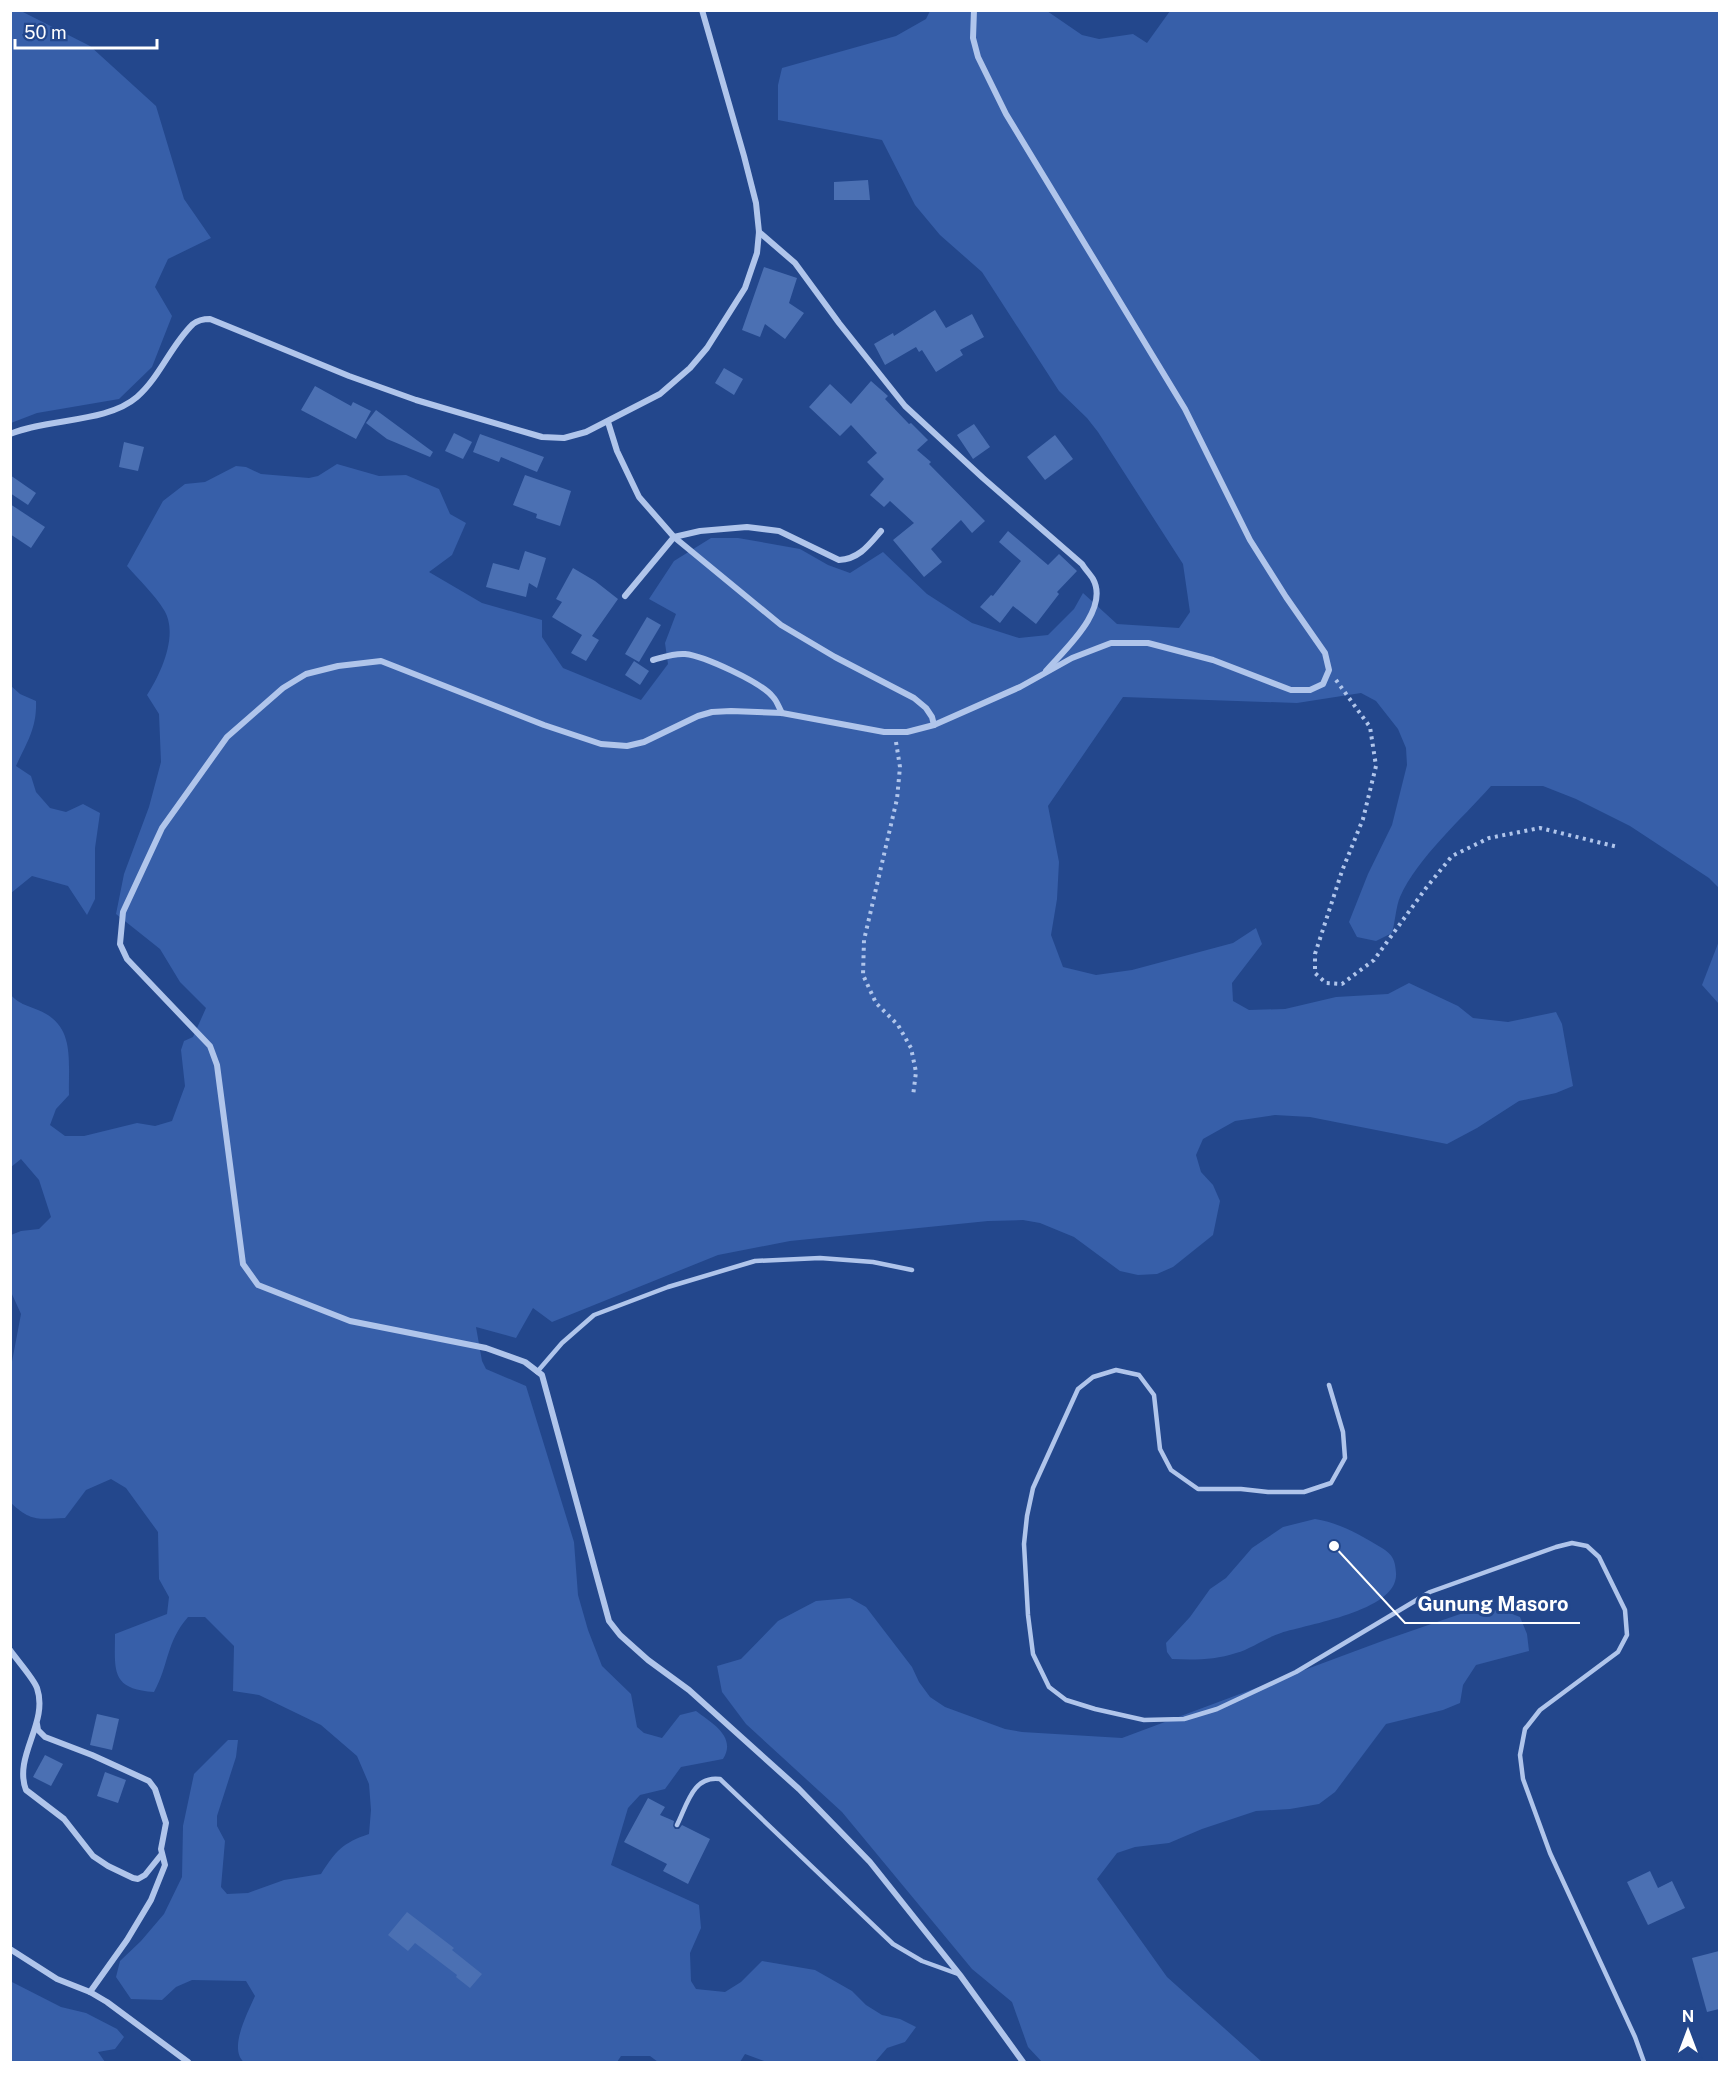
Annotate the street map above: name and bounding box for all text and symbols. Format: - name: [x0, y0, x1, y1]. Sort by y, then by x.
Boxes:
- scale bar: [15, 12, 158, 50]
- text: 50 m: [24, 22, 67, 43]
- callout: Gunung Masoro: [1405, 1585, 1580, 1623]
- text: Gunung Masoro: [1417, 1592, 1569, 1616]
- north arrow: [1658, 2001, 1718, 2061]
- text: N: [1682, 2007, 1694, 2026]

